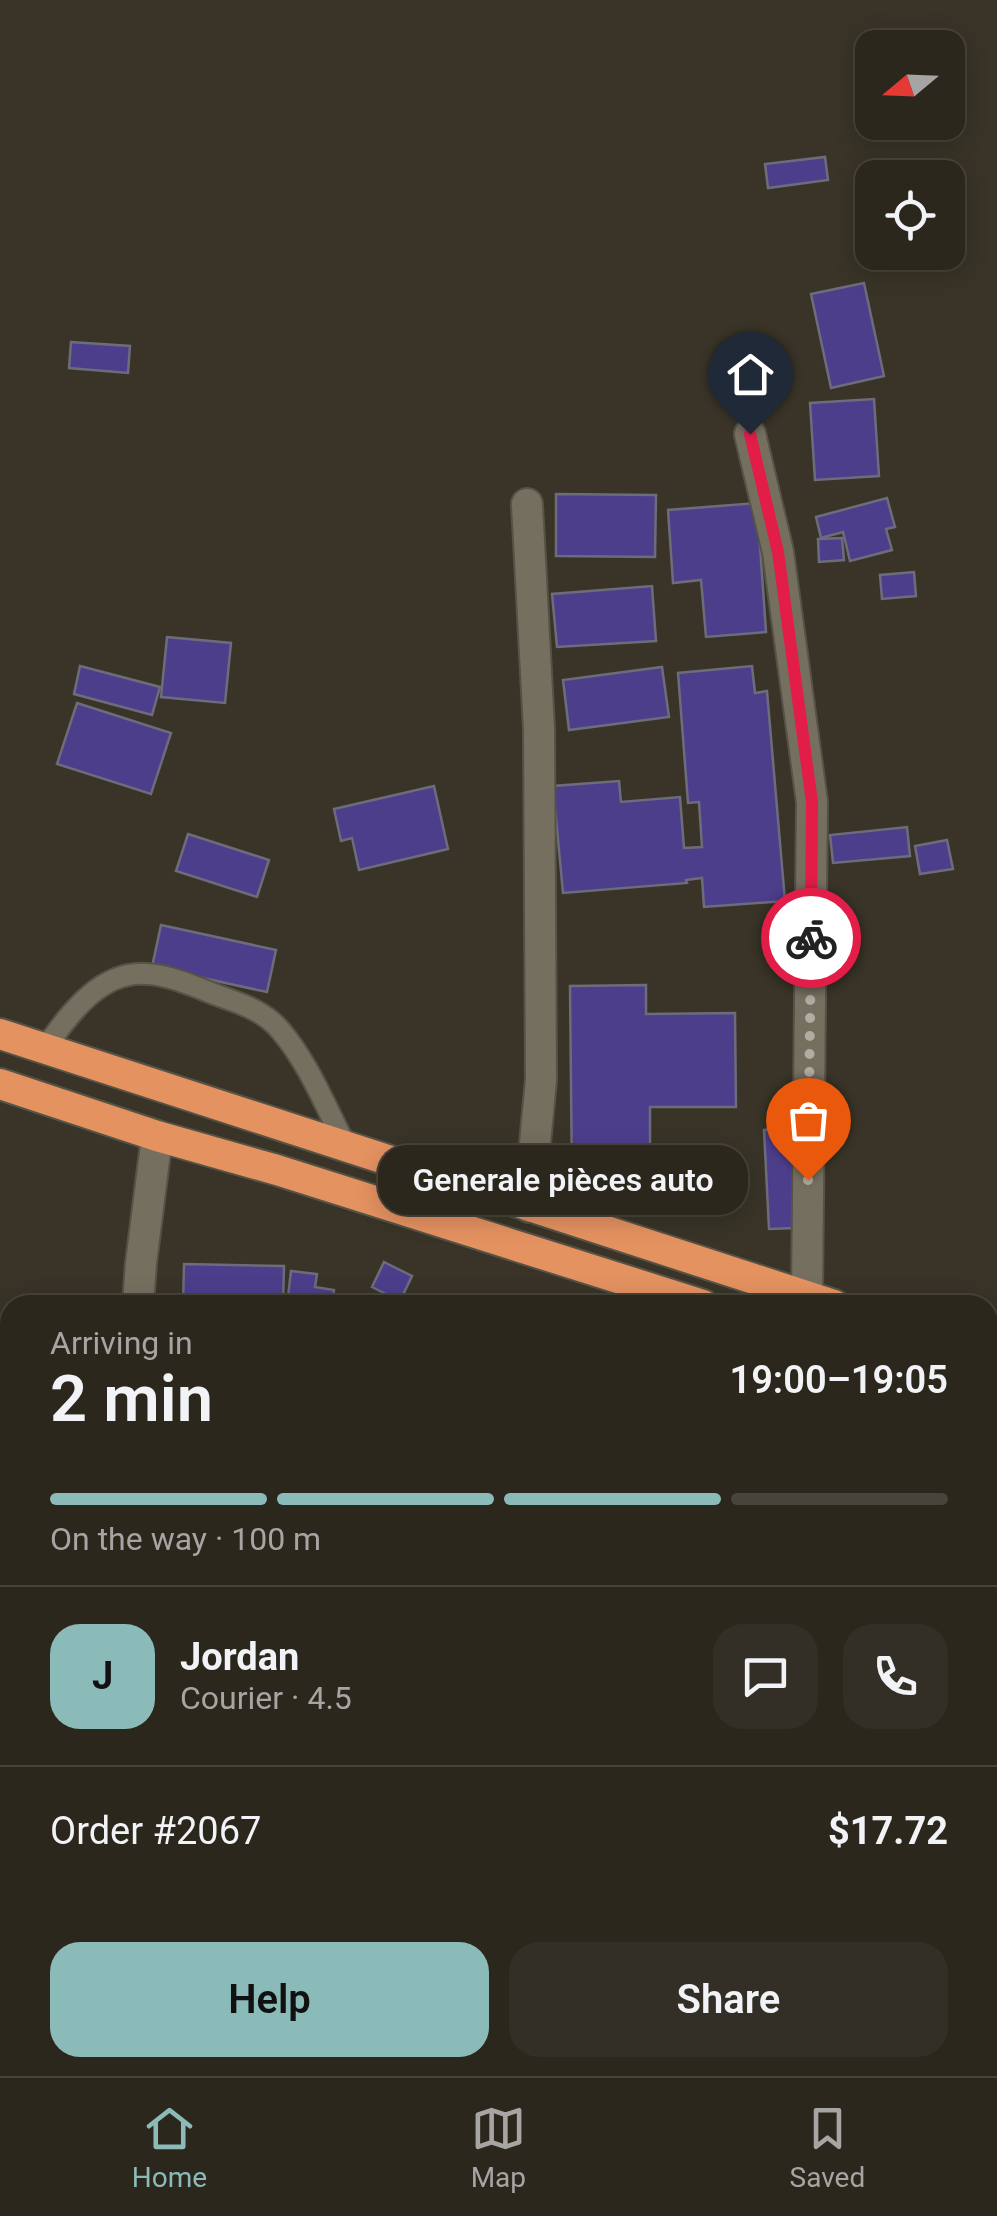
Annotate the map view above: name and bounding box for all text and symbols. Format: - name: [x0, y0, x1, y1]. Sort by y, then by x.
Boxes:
- north arrow: [855, 30, 965, 140]
- map controls: [855, 30, 965, 270]
- button: locate: [855, 160, 965, 270]
- pin: [708, 332, 793, 435]
- icon: home: [723, 347, 778, 402]
- courier: [761, 888, 861, 988]
- icon: bike: [784, 911, 839, 966]
- pin: [766, 1078, 851, 1181]
- icon: bag: [781, 1093, 836, 1148]
- callout: Generale pièces auto: [378, 1145, 748, 1215]
- text: Generale pièces auto: [412, 1161, 714, 1199]
- text: Arriving in: [50, 1324, 193, 1362]
- text: 19:00–19:05: [729, 1358, 948, 1402]
- text: 2 min: [50, 1361, 213, 1437]
- text: On the way · 100 m: [50, 1520, 321, 1558]
- button: chat: [713, 1624, 818, 1729]
- button: phone: [843, 1624, 948, 1729]
- text: Jordan: [180, 1635, 299, 1679]
- text: J: [92, 1654, 113, 1698]
- text: Courier · 4.5: [180, 1679, 352, 1717]
- text: Order #2067: [50, 1809, 261, 1853]
- text: $17.72: [828, 1809, 948, 1853]
- button: Help: [50, 1942, 489, 2057]
- button: Share: [509, 1942, 948, 2057]
- tab: Home: [132, 2101, 207, 2194]
- tab: Map: [471, 2101, 526, 2194]
- tab: Saved: [790, 2101, 865, 2194]

